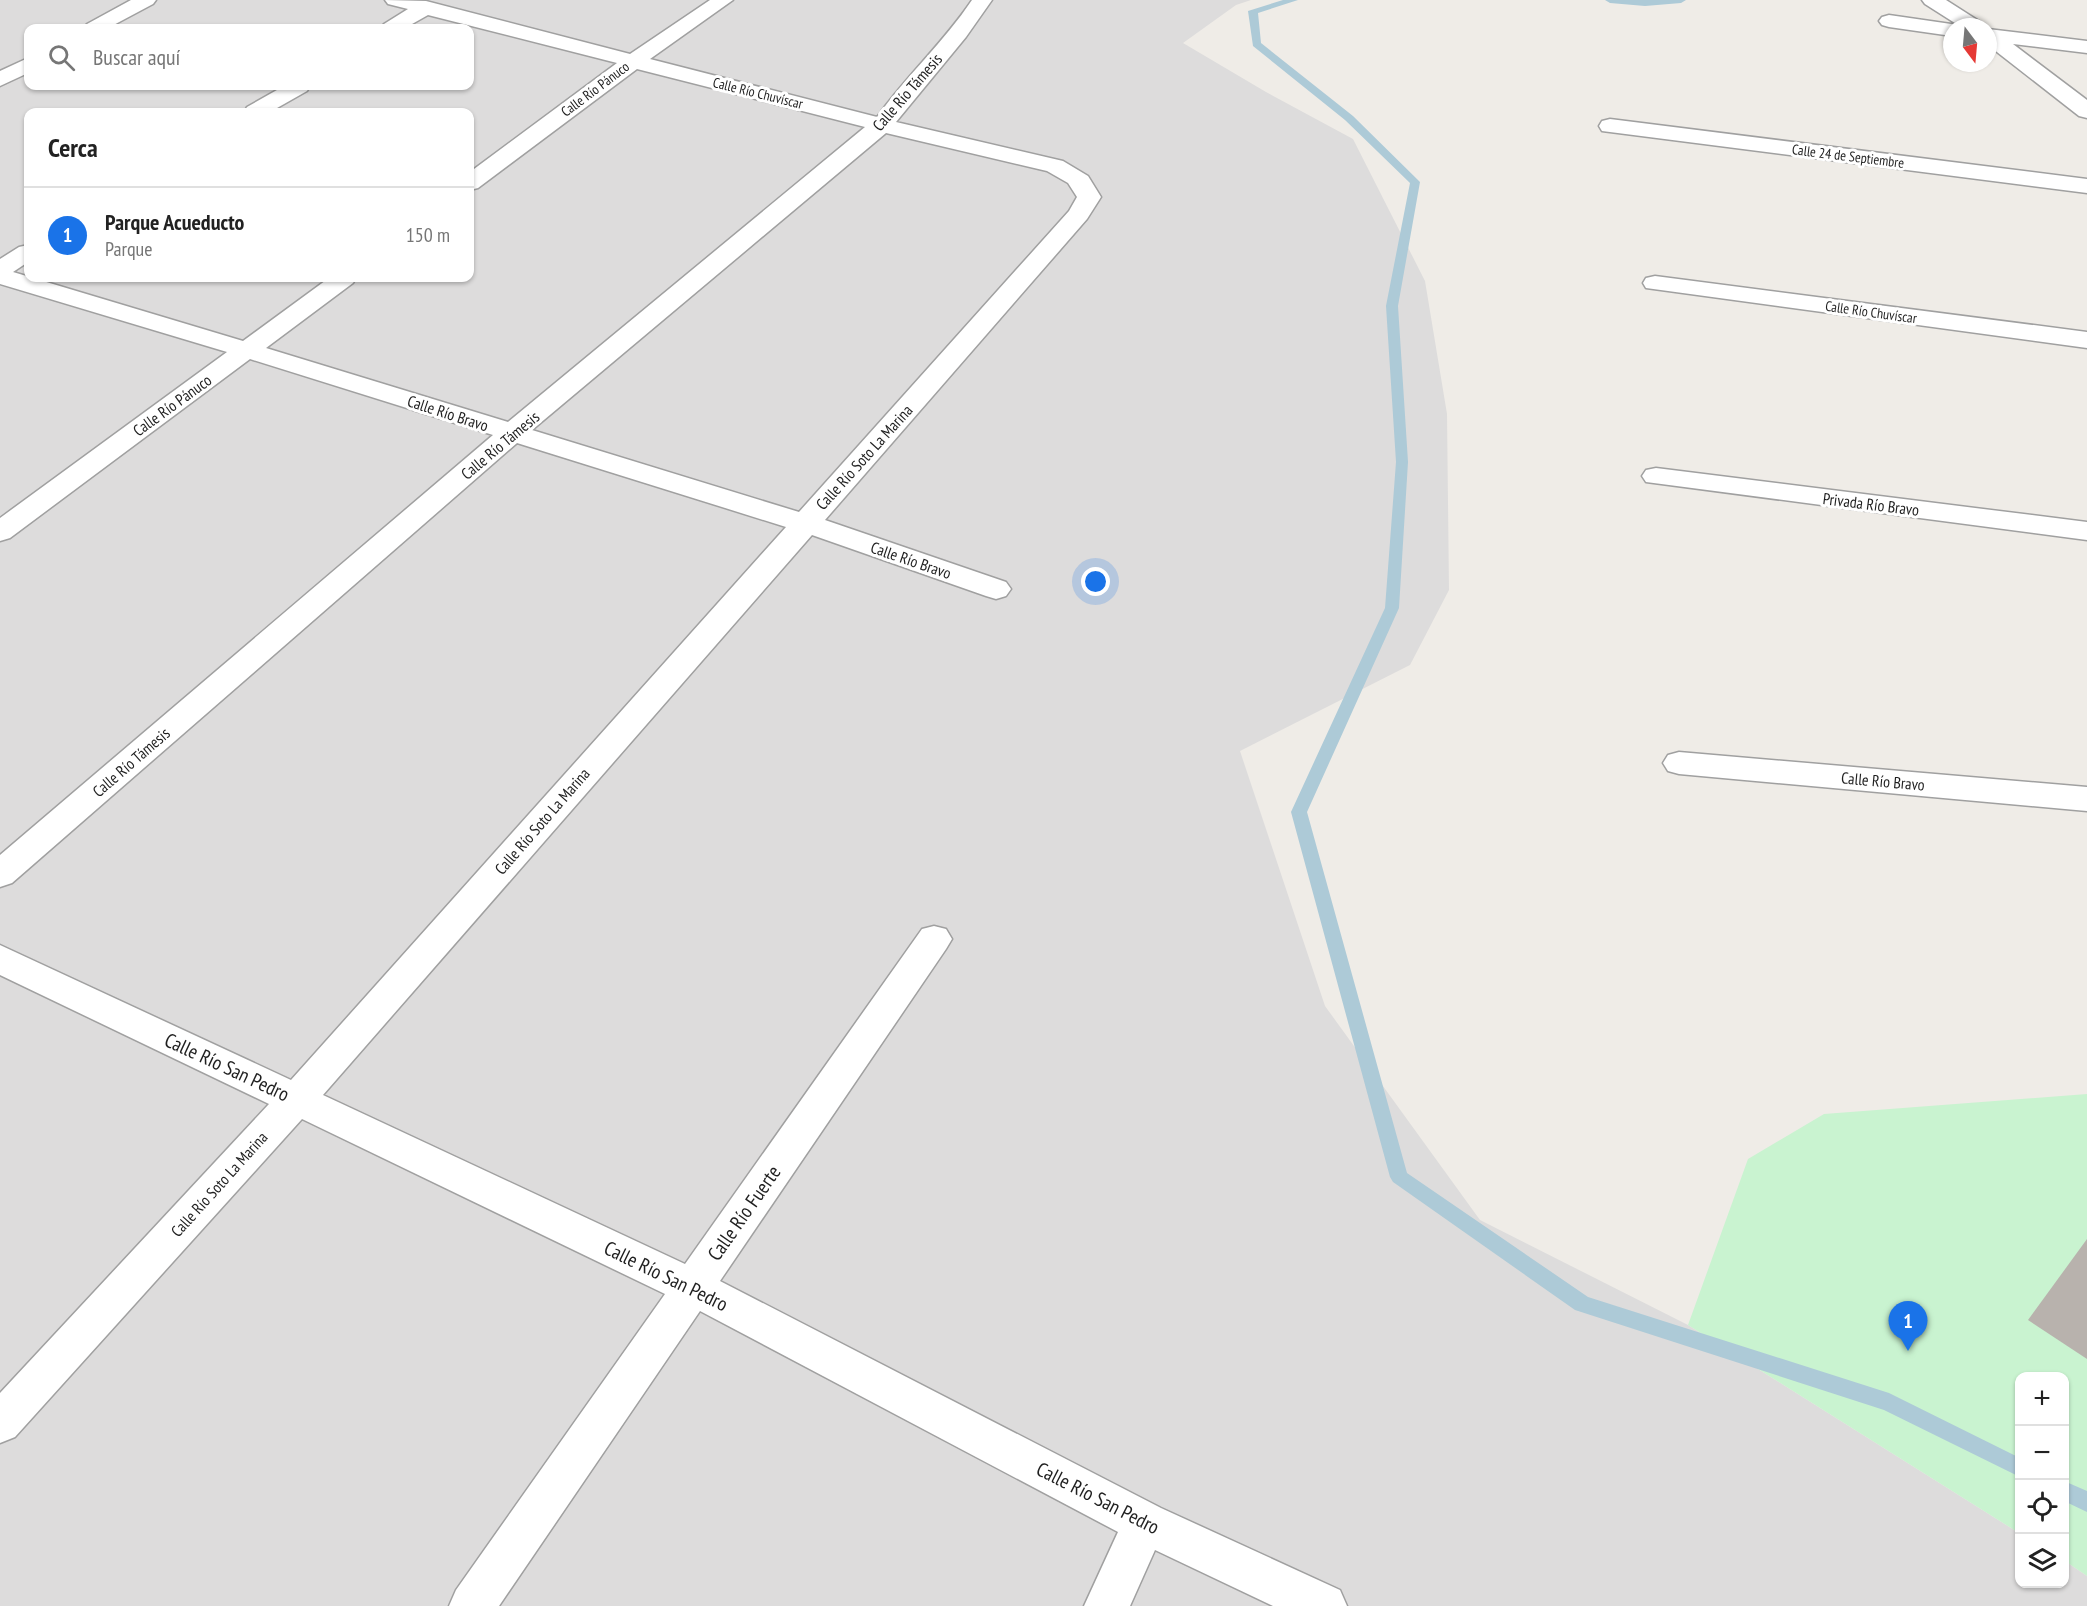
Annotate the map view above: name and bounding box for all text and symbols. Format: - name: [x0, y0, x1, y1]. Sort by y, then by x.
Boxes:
- north arrow: [1943, 18, 1997, 72]
- search box: [24, 24, 474, 90]
- icon: search: [45, 41, 78, 74]
- text: Buscar aquí: [93, 43, 180, 71]
- street label: Calle Río Támesis: [868, 49, 946, 135]
- street label: Calle Río Pánuco: [557, 57, 633, 121]
- street label: Calle Río Chuvíscar: [711, 73, 805, 113]
- text: Cerca: [48, 131, 98, 164]
- street label: Calle 24 de Septiembre: [1791, 140, 1905, 172]
- text: Parque Acueducto: [105, 208, 244, 236]
- text: 1: [63, 222, 72, 248]
- text: 150 m: [406, 222, 450, 248]
- text: Parque: [105, 236, 153, 262]
- street label: Calle Río Chuvíscar: [1824, 297, 1918, 327]
- street label: Calle Río Pánuco: [129, 370, 215, 440]
- street label: Calle Río Bravo: [405, 391, 491, 435]
- street label: Calle Río Soto La Marina: [811, 400, 917, 514]
- street label: Calle Río Támesis: [457, 407, 543, 483]
- street label: Privada Río Bravo: [1822, 488, 1920, 520]
- street label: Calle Río Bravo: [868, 537, 954, 583]
- your location: [1081, 567, 1110, 596]
- street label: Calle Río Támesis: [88, 723, 174, 801]
- street label: Calle Río Soto La Marina: [490, 764, 594, 878]
- street label: Calle Río Bravo: [1840, 767, 1926, 795]
- street label: Calle Río San Pedro: [161, 1027, 293, 1107]
- street label: Calle Río Soto La Marina: [166, 1127, 272, 1241]
- street label: Calle Río Fuerte: [702, 1160, 786, 1266]
- street label: Calle Río San Pedro: [600, 1235, 732, 1317]
- pin: 1: [1888, 1302, 1928, 1351]
- map controls: [2015, 1372, 2069, 1588]
- button: +: [2015, 1372, 2069, 1426]
- button: −: [2015, 1426, 2069, 1480]
- street label: Calle Río San Pedro: [1032, 1456, 1164, 1540]
- button: locate: [2015, 1480, 2069, 1534]
- button: layers: [2015, 1534, 2069, 1588]

